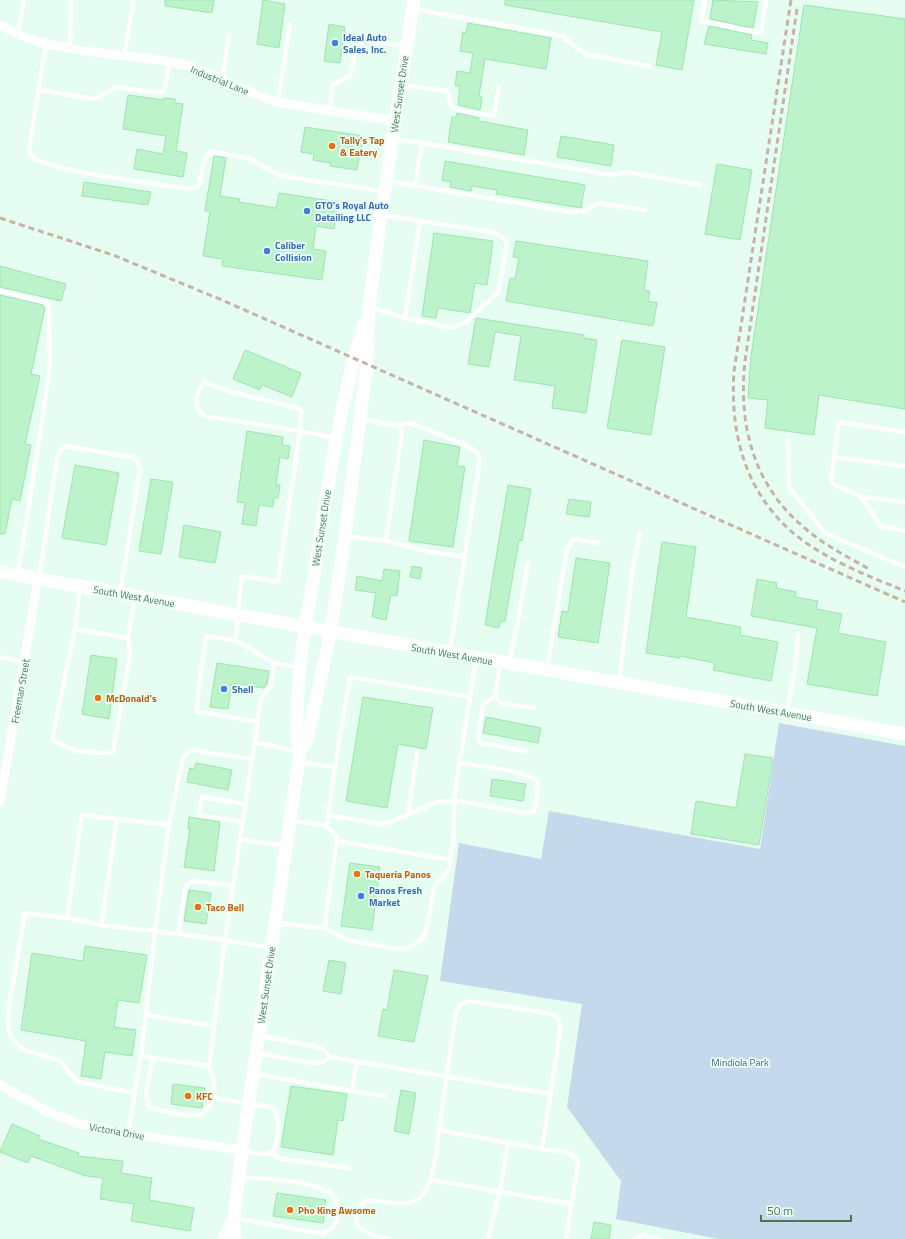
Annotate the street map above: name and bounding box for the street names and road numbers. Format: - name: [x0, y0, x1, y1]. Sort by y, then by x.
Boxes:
- street label: West Sunset Drive: [387, 55, 412, 133]
- street label: Industrial Lane: [188, 62, 251, 99]
- street label: West Sunset Drive: [308, 489, 335, 567]
- street label: South West Avenue: [92, 582, 176, 611]
- street label: South West Avenue: [410, 640, 494, 669]
- street label: Freeman Street: [7, 657, 34, 725]
- street label: South West Avenue: [729, 696, 813, 725]
- street label: West Sunset Drive: [254, 946, 279, 1024]
- street label: Victoria Drive: [88, 1119, 146, 1144]

